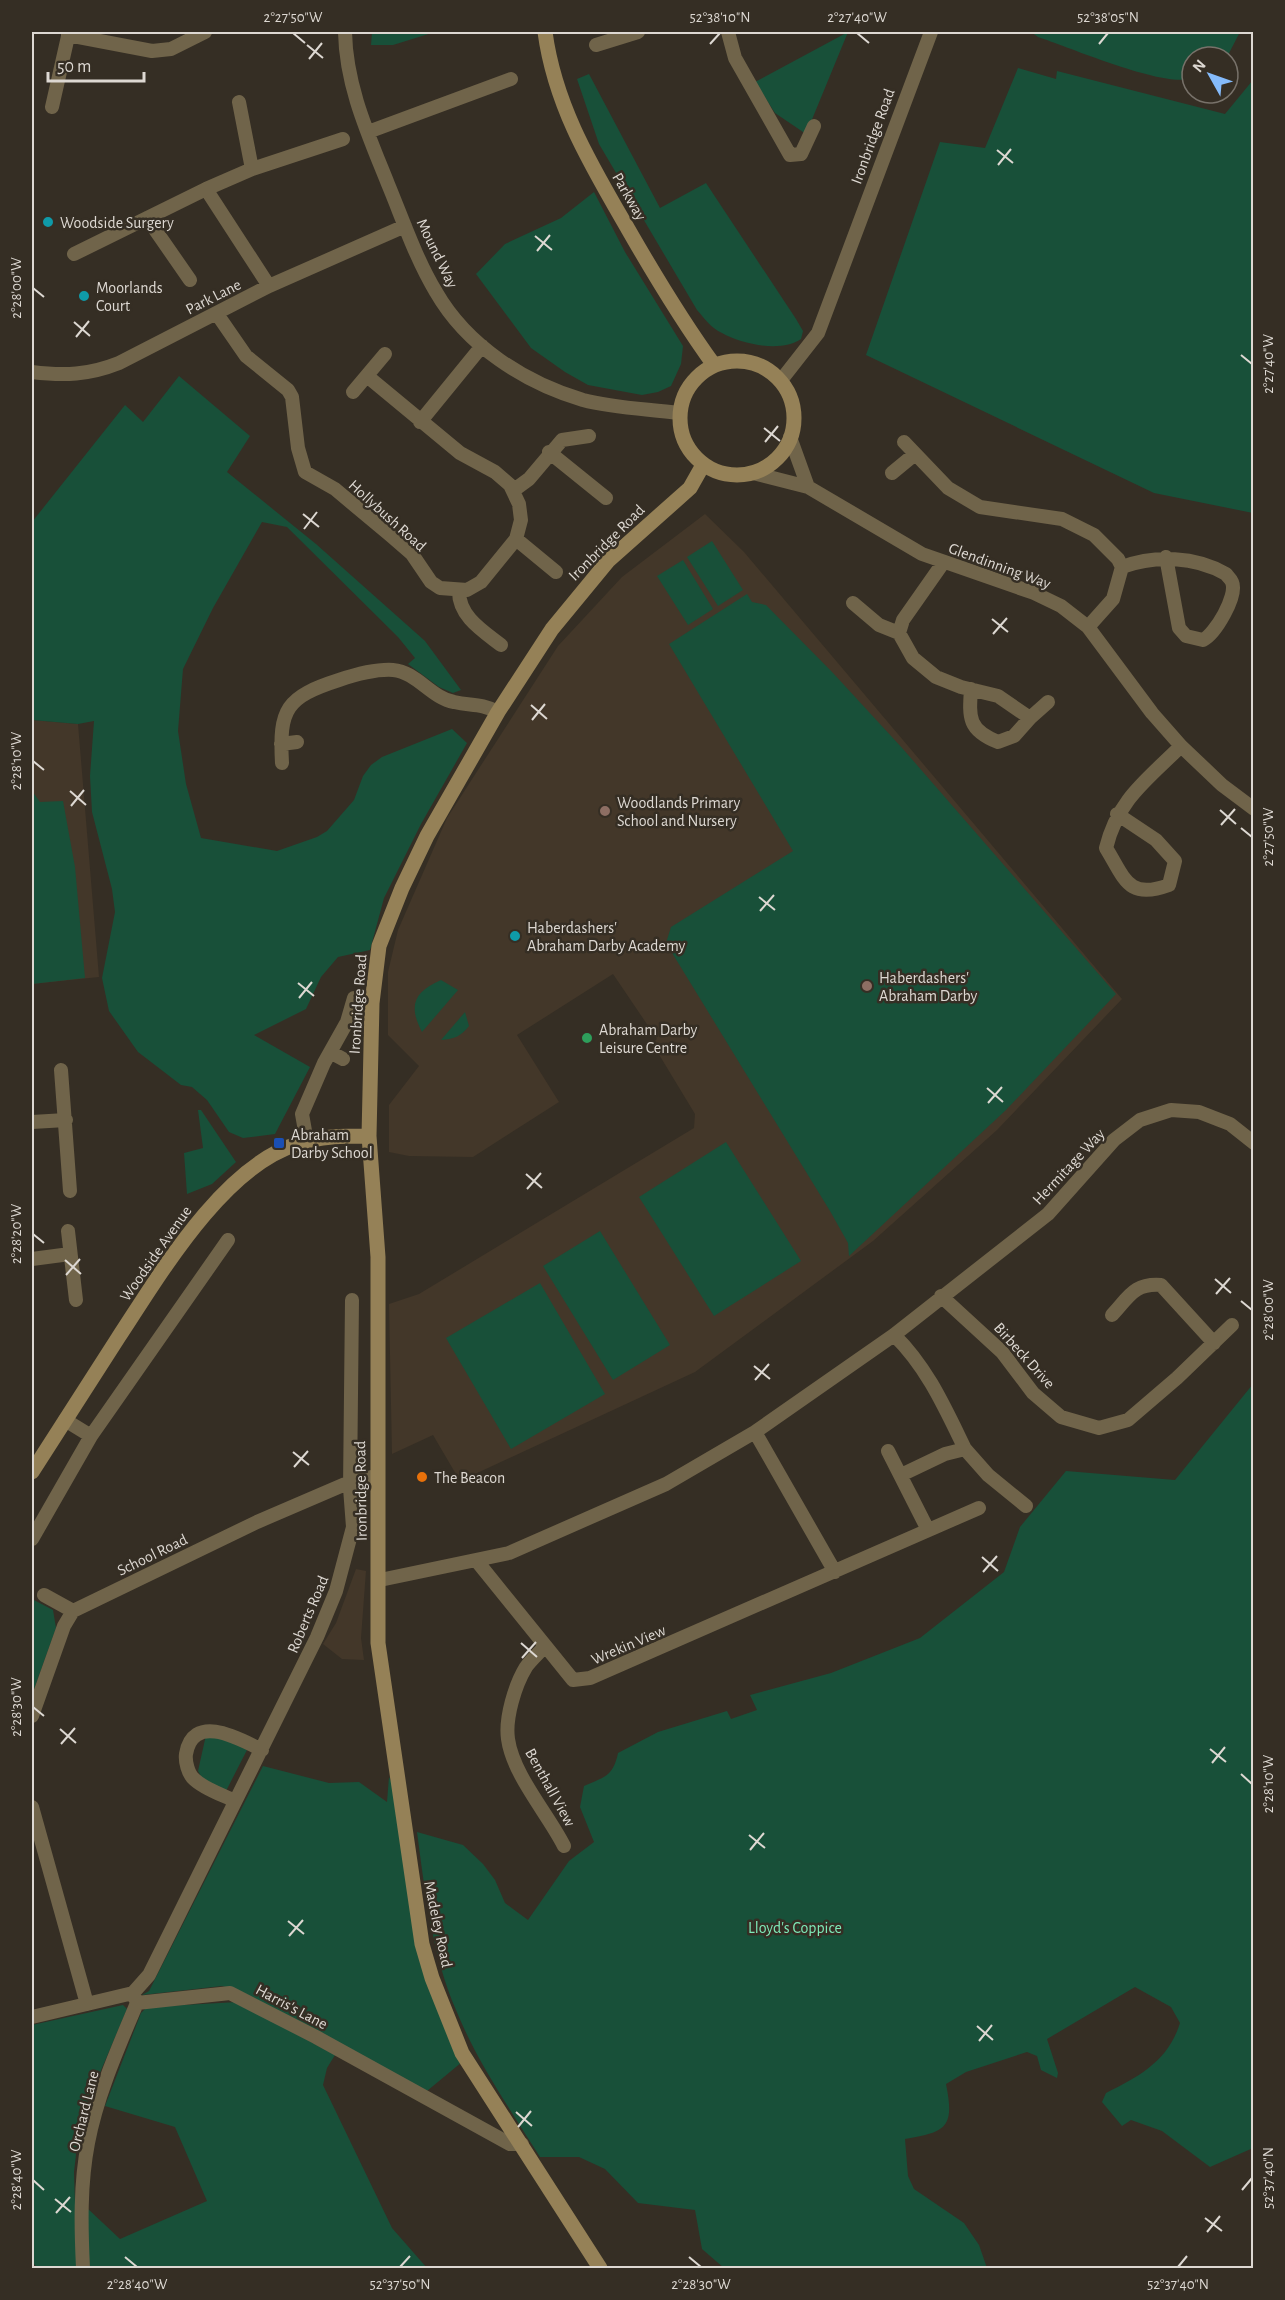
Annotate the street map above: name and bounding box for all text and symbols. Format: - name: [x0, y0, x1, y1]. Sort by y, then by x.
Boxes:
- text: 2°27'50"W: [264, 10, 323, 25]
- text: 52°38'10"N: [690, 10, 750, 25]
- text: 2°27'40"W: [827, 10, 887, 25]
- text: 52°38'05"N: [1077, 10, 1139, 25]
- scale bar: [48, 45, 144, 83]
- north arrow: [1180, 45, 1240, 105]
- text: N: [1190, 57, 1209, 75]
- text: 50 m: [57, 58, 91, 76]
- street label: Ironbridge Road: [848, 86, 898, 186]
- street label: Parkway: [608, 170, 649, 224]
- marker: Woodside Surgery: [41, 215, 55, 229]
- place label: Woodside Surgery: [60, 215, 174, 232]
- street label: Mound Way: [413, 216, 461, 291]
- text: 2°28'00"W: [9, 257, 24, 319]
- street label: Park Lane: [183, 276, 244, 318]
- place label: Moorlands Court: [96, 280, 163, 314]
- marker: Moorlands Court: [77, 289, 91, 303]
- text: 2°27'40"W: [1261, 334, 1276, 394]
- street label: Hollybush Road: [345, 477, 429, 555]
- street label: Ironbridge Road: [566, 502, 648, 584]
- street label: Glendinning Way: [946, 540, 1053, 593]
- text: 2°28'10"W: [9, 731, 24, 790]
- place label: Woodlands Primary School and Nursery: [617, 795, 740, 830]
- marker: Woodlands Primary School and Nursery: [598, 804, 612, 818]
- text: 2°27'50"W: [1261, 807, 1276, 866]
- place label: Haberdashers' Abraham Darby Academy: [527, 920, 685, 955]
- marker: Haberdashers' Abraham Darby Academy: [508, 929, 522, 943]
- street label: Ironbridge Road: [347, 954, 369, 1055]
- place label: Haberdashers' Abraham Darby: [879, 970, 977, 1005]
- marker: Haberdashers' Abraham Darby: [860, 979, 874, 993]
- place label: Abraham Darby Leisure Centre: [599, 1022, 697, 1056]
- marker: Abraham Darby Leisure Centre: [580, 1031, 594, 1045]
- street label: Hermitage Way: [1030, 1125, 1109, 1209]
- place label: Abraham Darby School: [291, 1127, 373, 1162]
- marker: Abraham Darby School: [272, 1136, 286, 1150]
- text: 2°28'20"W: [9, 1203, 24, 1264]
- street label: Woodside Avenue: [117, 1203, 195, 1304]
- text: 2°28'00"W: [1261, 1279, 1276, 1341]
- street label: Birbeck Drive: [991, 1320, 1058, 1392]
- street label: Ironbridge Road: [352, 1441, 370, 1541]
- marker: The Beacon: [415, 1470, 429, 1484]
- place label: The Beacon: [434, 1470, 505, 1486]
- street label: School Road: [115, 1531, 190, 1579]
- street label: Roberts Road: [284, 1573, 331, 1655]
- street label: Wrekin View: [589, 1622, 668, 1668]
- text: 2°28'30"W: [9, 1677, 24, 1737]
- street label: Benthall View: [522, 1746, 578, 1829]
- text: 2°28'10"W: [1261, 1754, 1276, 1813]
- street label: Madeley Road: [420, 1879, 455, 1969]
- park label: Lloyd's Coppice: [748, 1920, 842, 1937]
- street label: Harris's Lane: [253, 1981, 330, 2032]
- street label: Orchard Lane: [66, 2069, 102, 2153]
- text: 52°37'40"N: [1261, 2147, 1276, 2209]
- text: 2°28'40"W: [9, 2149, 24, 2210]
- text: 2°28'40"W: [107, 2277, 168, 2292]
- text: 52°37'50"N: [369, 2277, 431, 2292]
- text: 2°28'30"W: [671, 2277, 731, 2292]
- text: 52°37'40"N: [1147, 2277, 1209, 2292]

